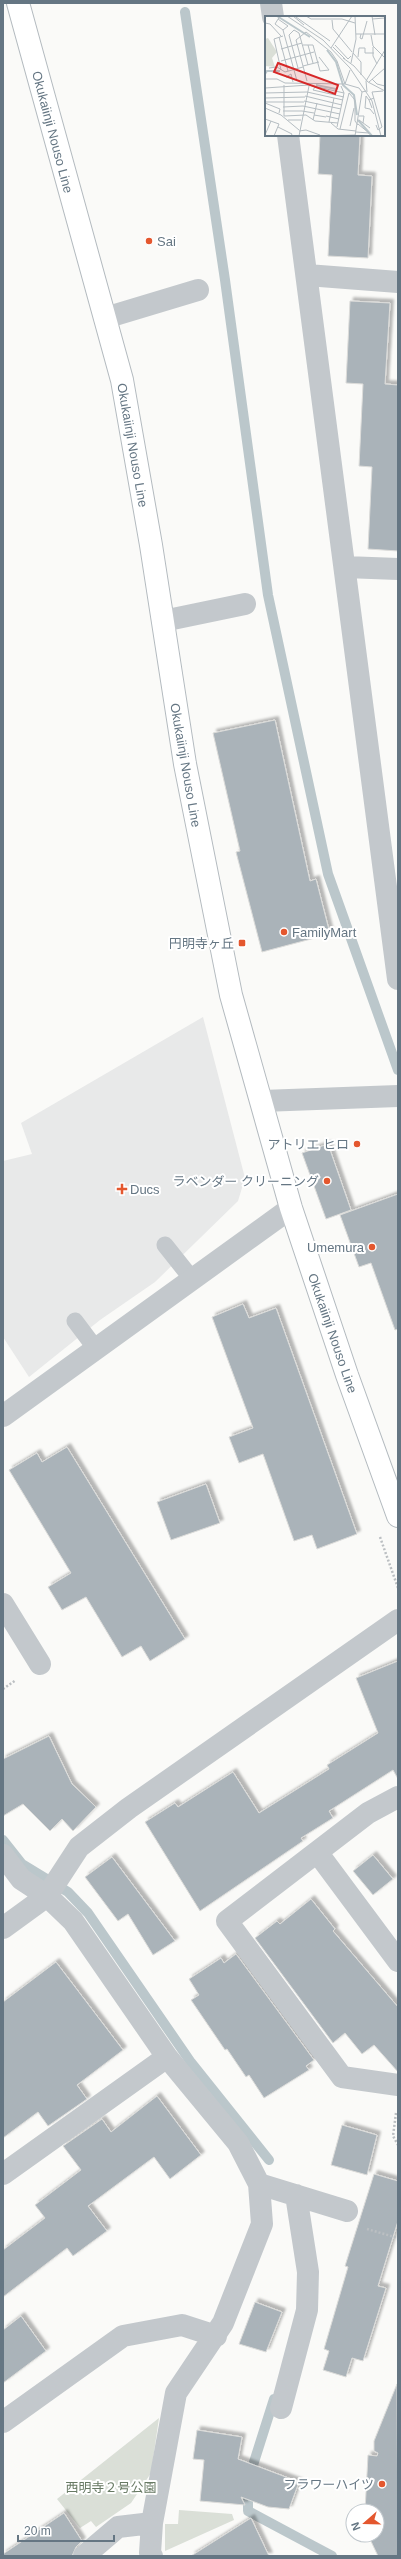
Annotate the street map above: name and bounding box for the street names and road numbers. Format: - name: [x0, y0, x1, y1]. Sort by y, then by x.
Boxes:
- street label: Okukaiinji Nouso Line: [29, 69, 76, 195]
- street label: Okukaiinji Nouso Line: [114, 382, 151, 508]
- street label: Okukaiinji Nouso Line: [167, 702, 204, 828]
- street label: Okukaiinji Nouso Line: [305, 1271, 360, 1395]

